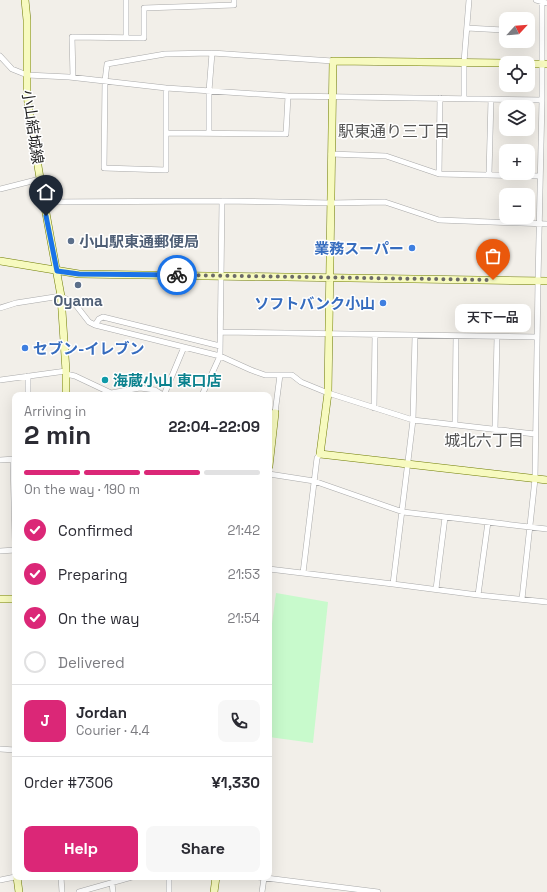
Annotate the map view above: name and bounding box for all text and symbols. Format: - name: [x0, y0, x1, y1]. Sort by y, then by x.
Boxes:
- north arrow: [499, 12, 535, 48]
- map controls: [499, 12, 535, 224]
- button: locate: [499, 56, 535, 92]
- street label: 小山結城線: [18, 89, 48, 165]
- button: layers: [499, 100, 535, 136]
- district label: 駅東通り三丁目: [338, 121, 450, 142]
- button: +: [499, 144, 535, 180]
- pin: [29, 175, 63, 216]
- icon: home: [35, 181, 57, 203]
- button: −: [499, 188, 535, 224]
- place label: 小山駅東通郵便局: [79, 232, 199, 251]
- marker: 小山駅東通郵便局: [66, 236, 76, 246]
- place label: 業務スーパー: [314, 239, 404, 258]
- pin: [476, 239, 510, 280]
- marker: 業務スーパー: [407, 243, 417, 253]
- icon: bag: [482, 245, 504, 267]
- courier: [157, 255, 197, 295]
- icon: bike: [166, 264, 188, 286]
- marker: Oyama: [73, 280, 83, 290]
- place label: Oyama: [53, 291, 103, 310]
- place label: ソフトバンク小山: [254, 294, 375, 313]
- marker: ソフトバンク小山: [378, 298, 388, 308]
- callout: 天下一品: [455, 304, 531, 332]
- text: 天下一品: [467, 309, 519, 326]
- place label: セブン-イレブン: [33, 339, 144, 358]
- marker: セブン-イレブン: [20, 343, 30, 353]
- place label: 海蔵小山 東口店: [113, 371, 222, 390]
- marker: 海蔵小山 東口店: [100, 375, 110, 385]
- text: Arriving in: [24, 403, 86, 420]
- text: 22:04–22:09: [168, 417, 260, 436]
- text: 2 min: [24, 418, 91, 452]
- district label: 城北六丁目: [444, 430, 524, 451]
- text: On the way · 190 m: [24, 481, 140, 498]
- icon: check: [24, 519, 46, 541]
- text: Confirmed: [58, 521, 133, 540]
- text: 21:42: [227, 522, 260, 539]
- icon: check: [24, 563, 46, 585]
- text: Preparing: [58, 565, 128, 584]
- text: 21:53: [228, 566, 260, 583]
- icon: check: [24, 607, 46, 629]
- text: On the way: [58, 609, 139, 628]
- text: 21:54: [228, 610, 260, 627]
- text: Delivered: [58, 653, 125, 672]
- button: phone: [218, 700, 260, 742]
- text: Jordan: [76, 703, 127, 722]
- text: J: [40, 711, 50, 730]
- text: Courier · 4.4: [76, 722, 150, 739]
- text: Order #7306: [24, 773, 113, 792]
- text: ¥1,330: [212, 773, 260, 792]
- button: Help: [24, 826, 138, 872]
- button: Share: [146, 826, 260, 872]

